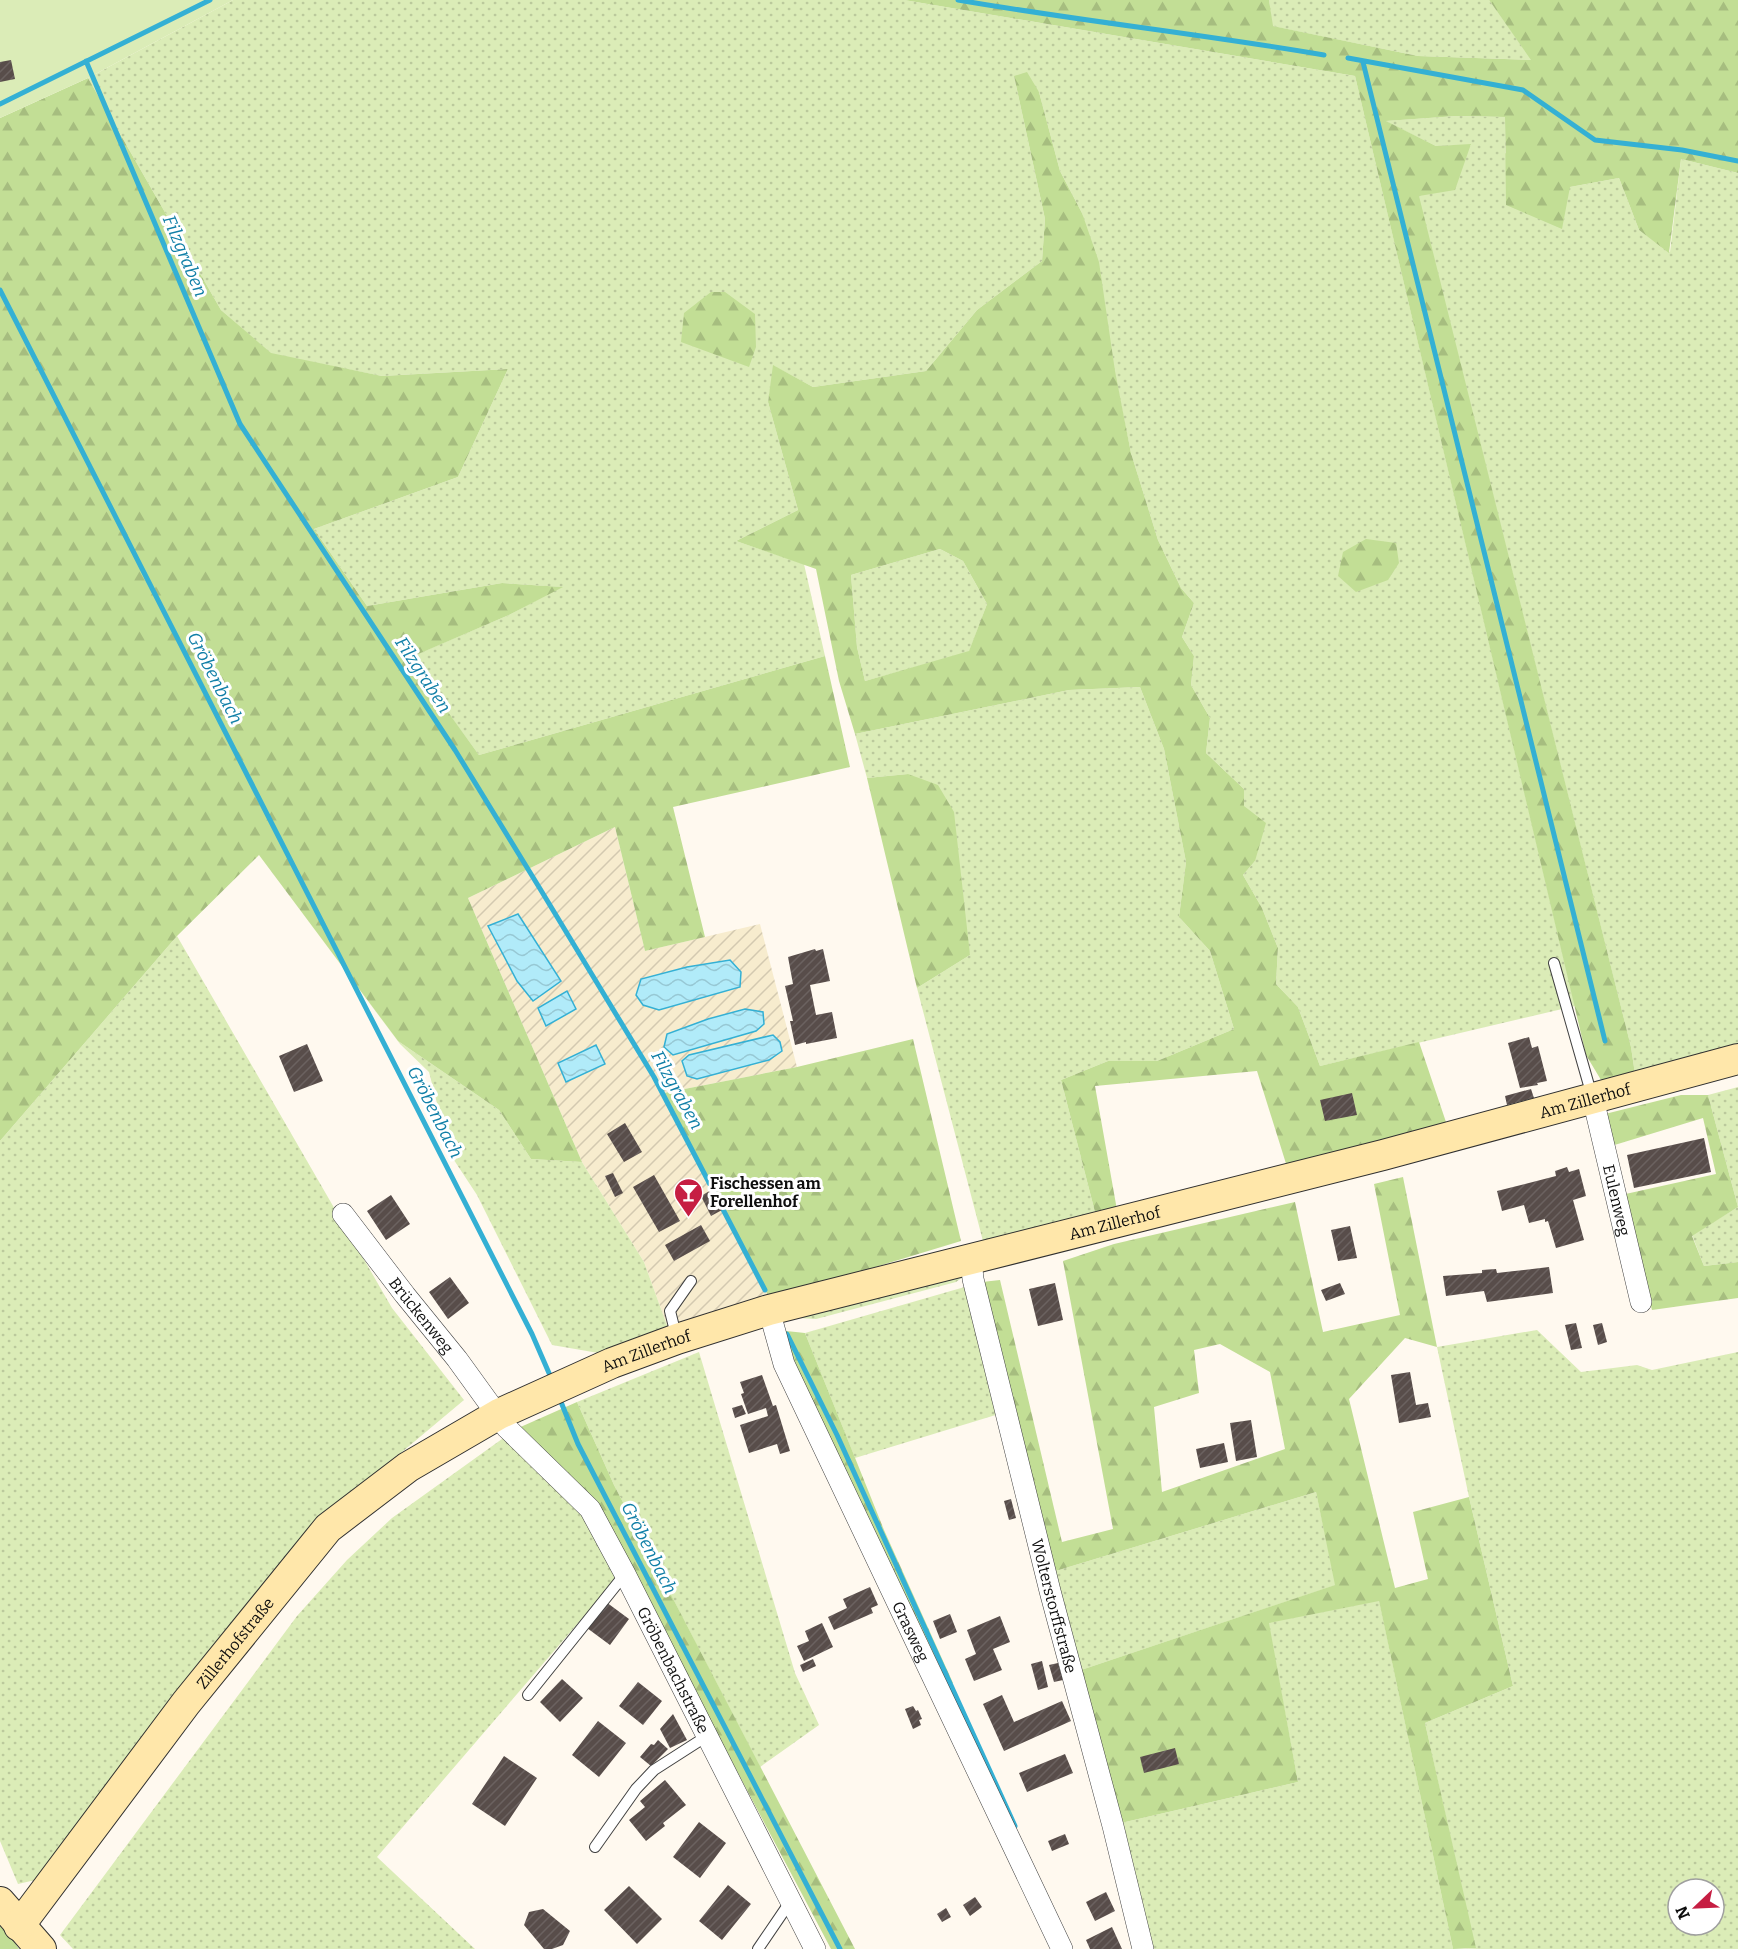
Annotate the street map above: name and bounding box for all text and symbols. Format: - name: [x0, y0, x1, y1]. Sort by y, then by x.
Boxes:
- water label: Filzgraben: [158, 212, 212, 300]
- water label: Gröbenbach: [182, 628, 248, 728]
- water label: Filzgraben: [390, 633, 456, 717]
- water label: Filzgraben: [646, 1047, 708, 1133]
- water label: Gröbenbach: [402, 1062, 468, 1162]
- street label: Am Zillerhof: [1537, 1079, 1634, 1122]
- street label: Eulenweg: [1599, 1163, 1635, 1238]
- place label: Fischessen am Forellenhof: [710, 1174, 822, 1211]
- bar icon: Fischessen am Forellenhof: [673, 1176, 705, 1218]
- street label: Am Zillerhof: [1067, 1202, 1164, 1243]
- street label: Brückenweg: [385, 1273, 458, 1357]
- street label: Am Zillerhof: [598, 1325, 694, 1376]
- water label: Gröbenbach: [616, 1498, 682, 1598]
- street label: Wolterstorffstraße: [1028, 1537, 1081, 1675]
- street label: Zillerhofstraße: [192, 1593, 277, 1692]
- street label: Grasweg: [889, 1598, 934, 1665]
- street label: Gröbenbachstraße: [634, 1603, 714, 1736]
- north arrow: [1666, 1877, 1726, 1937]
- text: N: [1671, 1903, 1694, 1922]

